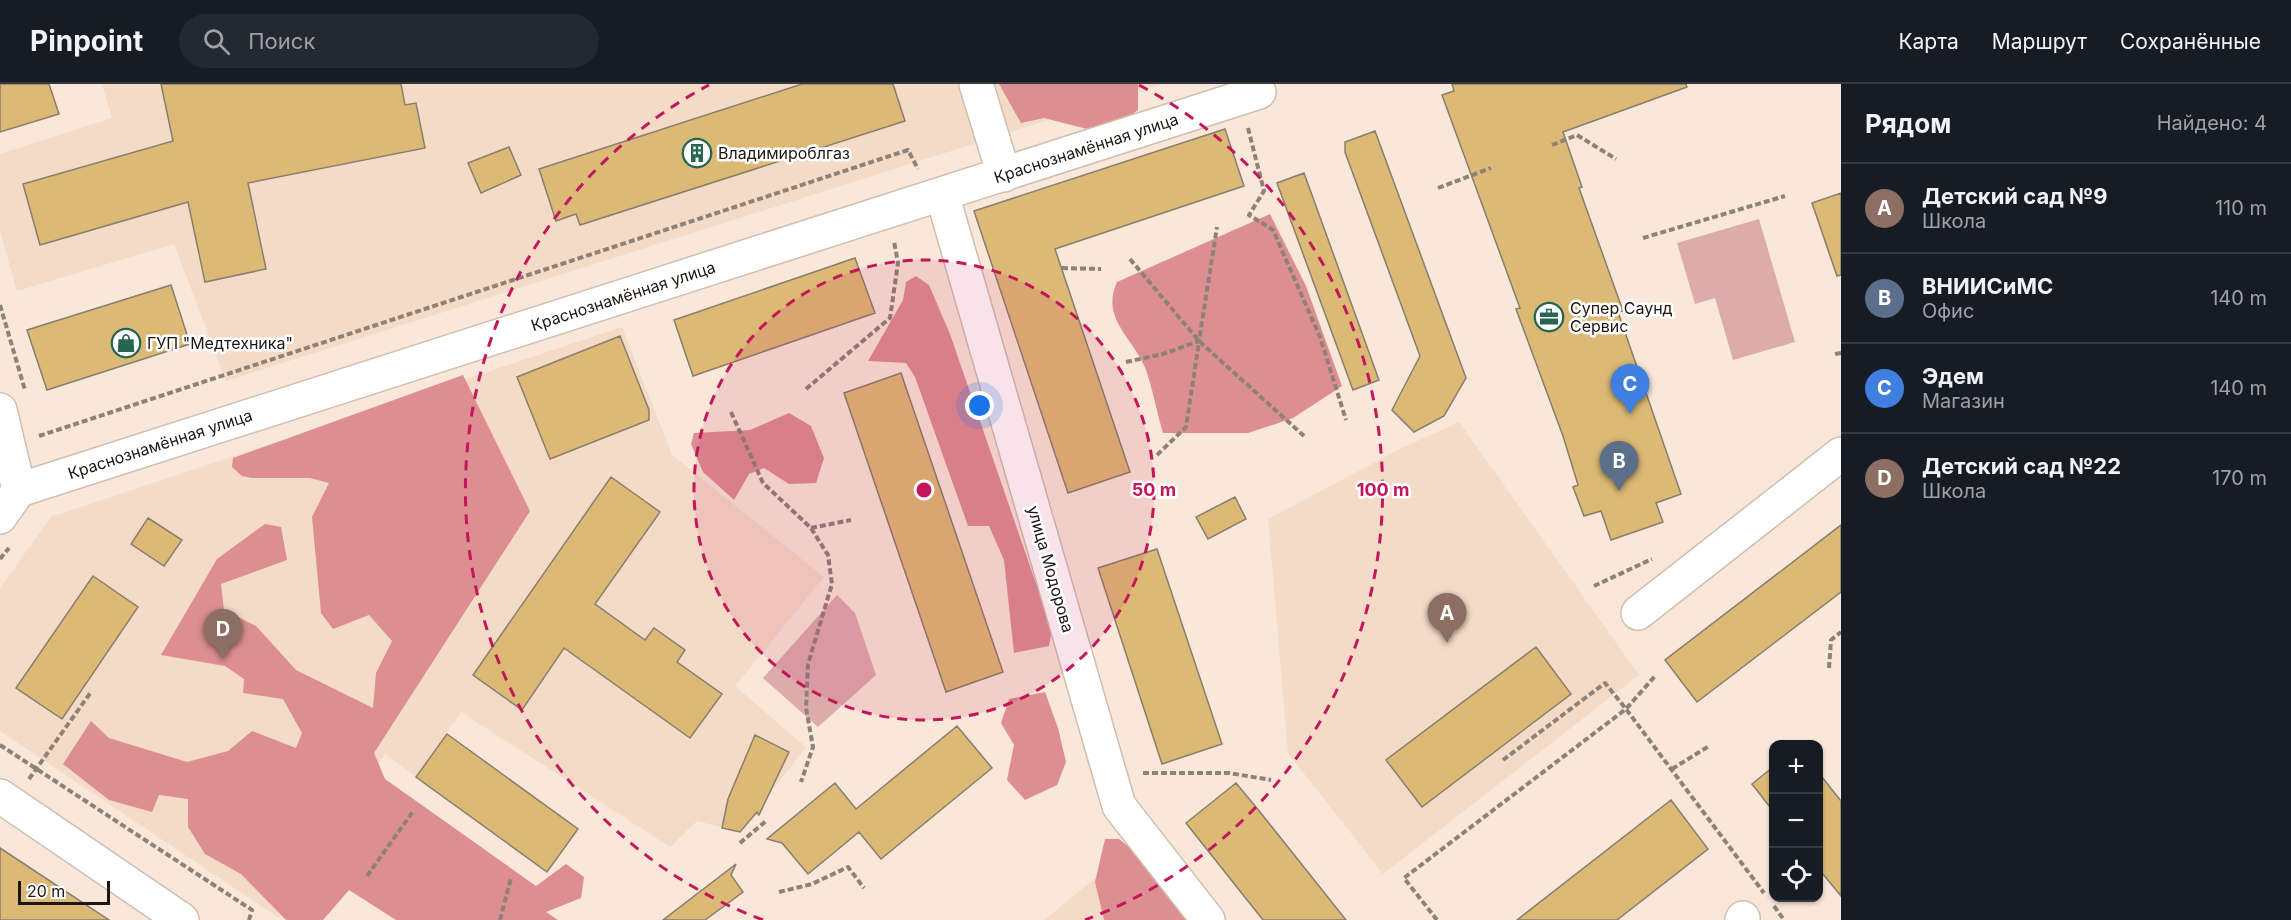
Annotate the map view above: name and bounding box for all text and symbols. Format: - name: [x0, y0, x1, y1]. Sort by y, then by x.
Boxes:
- search box: [179, 14, 599, 68]
- text: Pinpoint: [30, 24, 143, 58]
- icon: search: [200, 25, 233, 58]
- text: Поиск: [248, 28, 315, 54]
- text: Карта: [1898, 29, 1959, 54]
- text: Маршрут: [1992, 29, 2087, 54]
- text: Сохранённые: [2120, 29, 2261, 54]
- text: Рядом: [1865, 108, 1951, 139]
- street label: Краснознамённая улица: [991, 109, 1181, 187]
- text: Найдено: 4: [2157, 111, 2267, 135]
- building icon: Владимироблгаз: [681, 137, 713, 169]
- place label: Владимироблгаз: [718, 143, 850, 163]
- text: Детский сад №9: [1922, 183, 2108, 209]
- text: A: [1877, 196, 1892, 220]
- text: 110 m: [2215, 196, 2267, 220]
- text: Школа: [1922, 209, 1986, 233]
- street label: Краснознамённая улица: [528, 257, 718, 335]
- text: ВНИИСиМС: [1922, 273, 2053, 299]
- text: B: [1878, 286, 1891, 310]
- text: 140 m: [2210, 286, 2267, 310]
- place label: Супер Саунд Сервис: [1570, 298, 1673, 336]
- text: Офис: [1922, 299, 1974, 323]
- office icon: Супер Саунд Сервис: [1533, 301, 1565, 333]
- shop icon: ГУП "Медтехника": [110, 327, 142, 359]
- place label: ГУП "Медтехника": [147, 333, 293, 353]
- text: Эдем: [1922, 363, 1984, 389]
- pin: C: [1610, 364, 1650, 414]
- text: C: [1877, 376, 1892, 400]
- text: 140 m: [2210, 376, 2267, 400]
- text: Магазин: [1922, 389, 2005, 413]
- your location: [965, 391, 994, 420]
- street label: Краснознамённая улица: [65, 405, 255, 483]
- pin: B: [1600, 442, 1638, 491]
- text: Детский сад №22: [1922, 453, 2121, 479]
- text: D: [1877, 466, 1892, 490]
- text: 170 m: [2212, 466, 2267, 490]
- text: 50 m: [1132, 479, 1176, 500]
- text: 100 m: [1357, 479, 1409, 500]
- text: Школа: [1922, 479, 1986, 503]
- centre of rings: [914, 480, 934, 500]
- street label: улица Модорова: [1023, 503, 1079, 635]
- pin: A: [1428, 594, 1466, 643]
- pin: D: [204, 610, 242, 659]
- map controls: [1769, 740, 1823, 902]
- button: +: [1769, 740, 1823, 794]
- button: −: [1769, 794, 1823, 848]
- button: locate: [1769, 848, 1823, 902]
- scale bar: [18, 878, 110, 906]
- text: 20 m: [27, 881, 65, 901]

